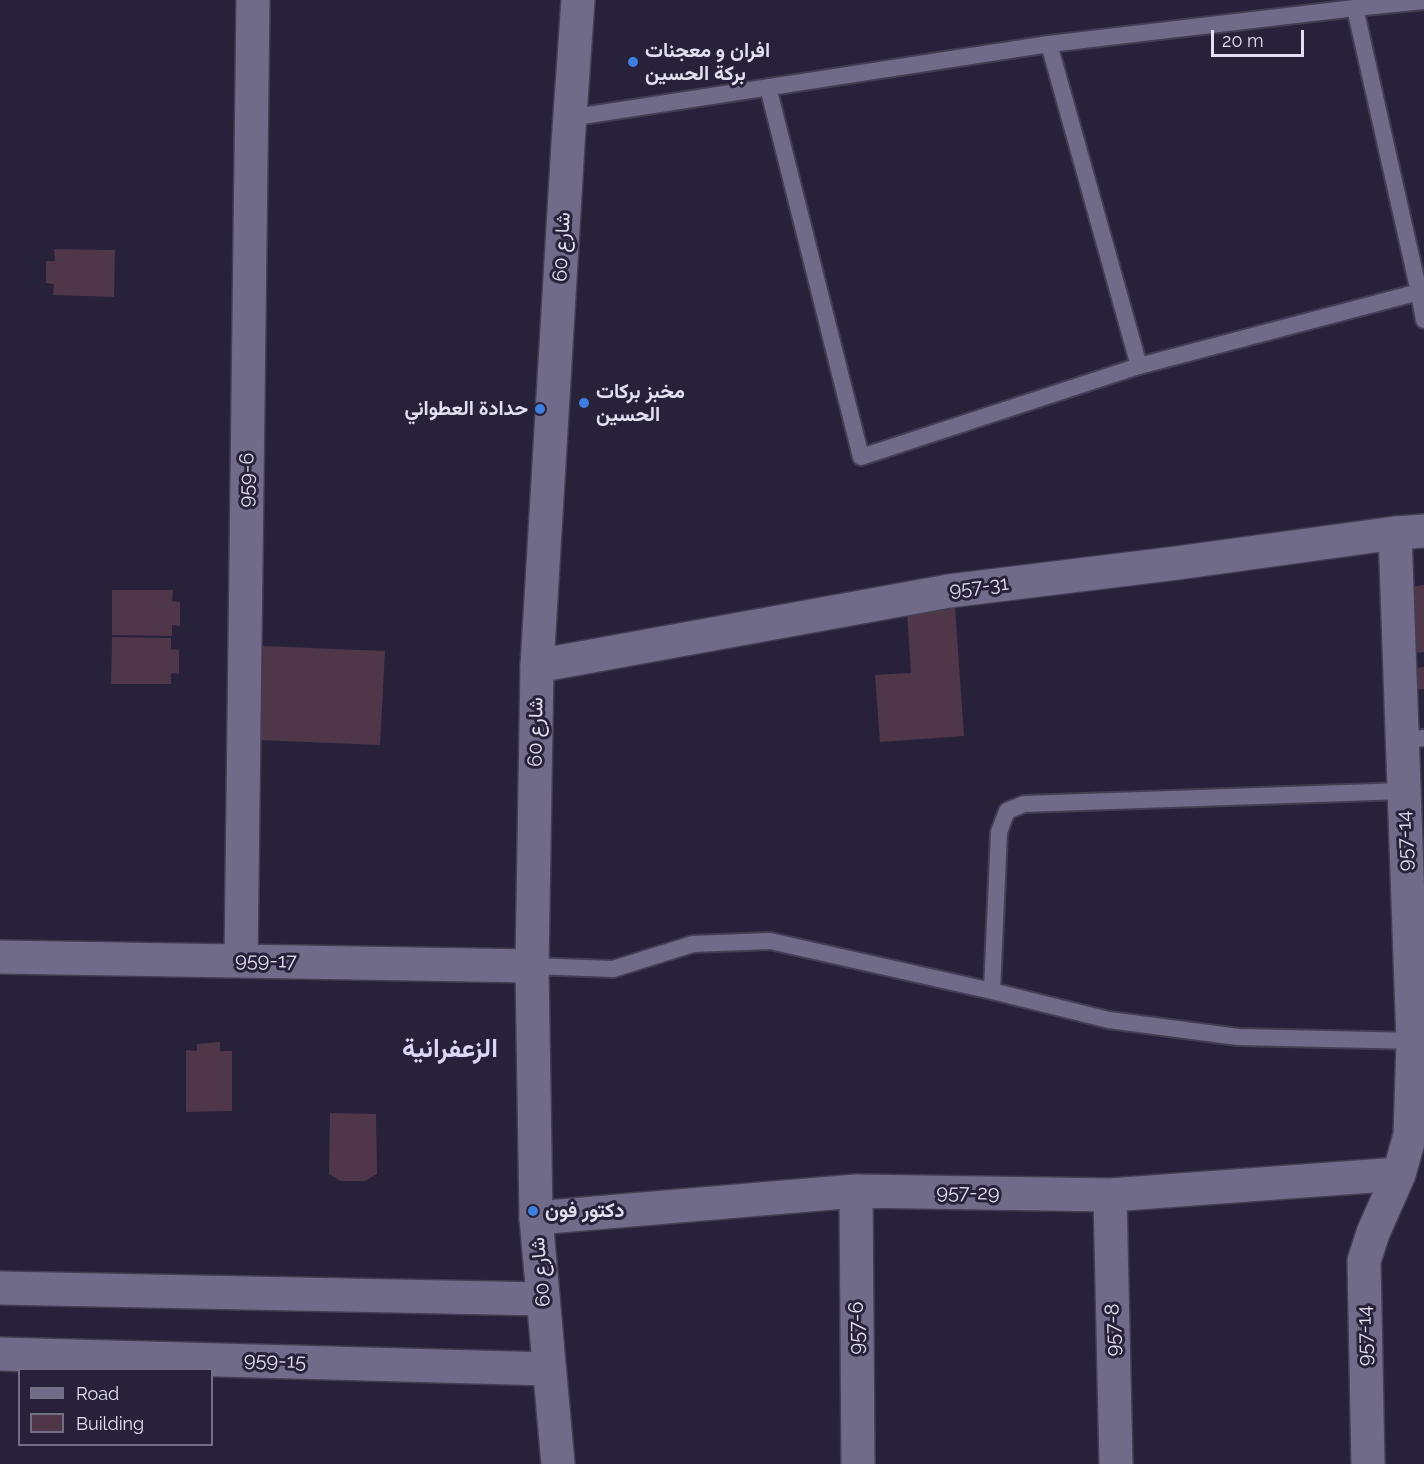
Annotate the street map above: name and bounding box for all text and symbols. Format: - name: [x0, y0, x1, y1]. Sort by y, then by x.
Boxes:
- scale bar: [1214, 18, 1307, 56]
- text: 20 m: [1222, 30, 1264, 51]
- place label: افران و معجنات بركة الحسين: [645, 39, 770, 86]
- marker: افران و معجنات بركة الحسين: [626, 55, 640, 69]
- street label: شارع 60: [548, 212, 576, 282]
- place label: مخبز بركات الحسين: [596, 380, 685, 427]
- marker: مخبز بركات الحسين: [577, 396, 591, 410]
- place label: حدادة العطواني: [404, 397, 528, 421]
- marker: حدادة العطواني: [533, 402, 547, 416]
- street label: 959-6: [235, 452, 259, 508]
- street label: 957-31: [948, 571, 1010, 603]
- street label: شارع 60: [523, 697, 549, 767]
- street label: 957-14: [1392, 810, 1418, 872]
- street label: 959-17: [235, 948, 297, 974]
- district label: الزعفرانية: [402, 1033, 498, 1065]
- street label: 957-29: [936, 1180, 1000, 1206]
- place label: دكتور فون: [545, 1199, 624, 1223]
- marker: دكتور فون: [526, 1204, 540, 1218]
- street label: شارع 60: [526, 1236, 556, 1308]
- street label: 957-6: [845, 1301, 869, 1355]
- street label: 957-8: [1101, 1303, 1125, 1357]
- street label: 957-14: [1352, 1306, 1378, 1366]
- street label: 959-15: [244, 1348, 306, 1374]
- legend: [18, 1368, 213, 1446]
- text: Road: [76, 1383, 119, 1404]
- text: Building: [76, 1413, 144, 1434]

